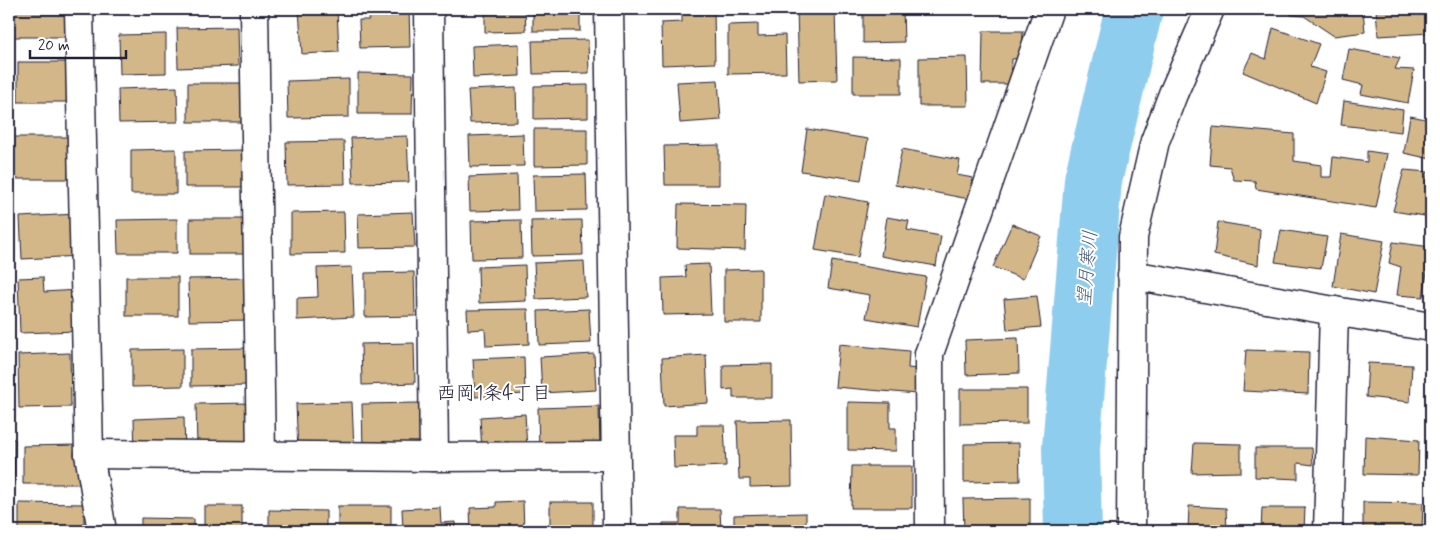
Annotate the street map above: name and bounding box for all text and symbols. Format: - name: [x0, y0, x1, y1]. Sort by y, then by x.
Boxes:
- scale bar: [30, 28, 126, 60]
- text: 20 m: [38, 36, 70, 56]
- water label: 望月寒川: [1072, 229, 1103, 307]
- district label: 西岡1条4丁目: [437, 381, 551, 406]

